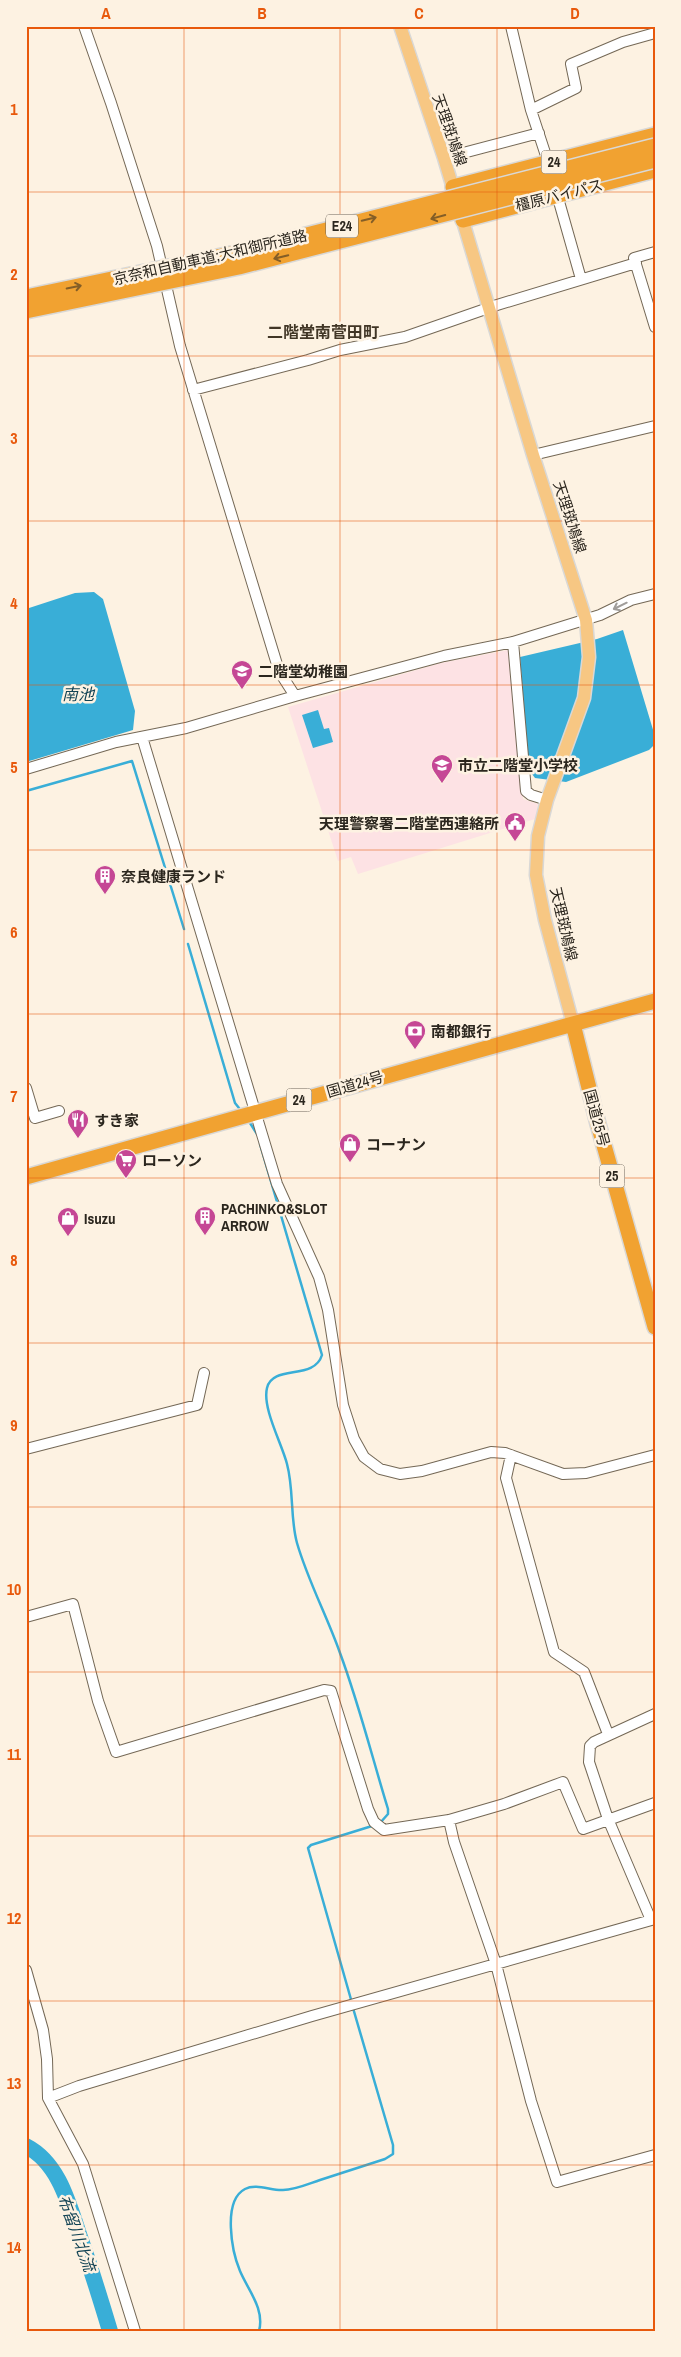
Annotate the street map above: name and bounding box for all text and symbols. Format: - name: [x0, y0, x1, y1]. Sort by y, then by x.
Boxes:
- text: A: [101, 2, 111, 24]
- text: B: [257, 2, 267, 24]
- text: C: [414, 2, 424, 24]
- text: D: [570, 2, 580, 24]
- street label: 天理斑鳩線: [428, 91, 472, 169]
- text: 1: [10, 98, 18, 120]
- road number: 24: [542, 150, 566, 173]
- street label: 橿原バイパス: [513, 174, 605, 216]
- one-way arrow: [431, 212, 447, 222]
- one-way arrow: [360, 214, 376, 223]
- road number: E24: [326, 215, 358, 238]
- street label: 京奈和自動車道;大和御所道路: [111, 224, 309, 290]
- one-way arrow: [273, 252, 289, 262]
- text: 2: [10, 263, 18, 285]
- one-way arrow: [66, 282, 82, 292]
- district label: 二階堂南菅田町: [267, 321, 379, 343]
- text: 3: [10, 427, 18, 449]
- street label: 天理斑鳩線: [548, 478, 592, 556]
- text: 4: [10, 592, 18, 614]
- one-way arrow: [613, 602, 628, 611]
- school or university icon: 二階堂幼稚園: [230, 659, 254, 690]
- place label: 二階堂幼稚園: [258, 661, 348, 682]
- water label: 南池: [62, 683, 96, 705]
- school or university icon: 市立二階堂小学校: [430, 753, 454, 784]
- place label: 市立二階堂小学校: [458, 755, 578, 776]
- text: 5: [10, 756, 18, 778]
- public building icon: 天理警察署二階堂西連絡所: [503, 811, 527, 842]
- place label: 天理警察署二階堂西連絡所: [319, 813, 499, 834]
- building icon: 奈良健康ランド: [93, 864, 117, 895]
- place label: 奈良健康ランド: [121, 866, 226, 887]
- street label: 天理斑鳩線: [545, 885, 583, 963]
- text: 6: [10, 921, 18, 943]
- bank icon: 南都銀行: [403, 1019, 427, 1050]
- place label: 南都銀行: [431, 1021, 491, 1042]
- street label: 国道24号: [324, 1066, 386, 1102]
- text: 7: [10, 1085, 18, 1107]
- street label: 国道25号: [579, 1087, 615, 1149]
- road number: 24: [286, 1088, 312, 1112]
- restaurant icon: すき家: [66, 1108, 90, 1139]
- place label: すき家: [94, 1110, 139, 1131]
- shop icon: コーナン: [338, 1132, 362, 1163]
- place label: コーナン: [366, 1134, 426, 1155]
- supermarket icon: ローソン: [114, 1148, 138, 1179]
- place label: ローソン: [142, 1150, 202, 1171]
- road number: 25: [600, 1164, 624, 1188]
- place label: PACHINKO&SLOT ARROW: [221, 1198, 328, 1236]
- building icon: PACHINKO&SLOT ARROW: [193, 1205, 217, 1236]
- shop icon: Isuzu: [56, 1206, 80, 1237]
- place label: Isuzu: [84, 1208, 115, 1229]
- text: 8: [10, 1249, 18, 1271]
- text: 9: [10, 1414, 18, 1436]
- text: 10: [7, 1578, 21, 1600]
- text: 11: [7, 1743, 22, 1765]
- text: 12: [7, 1907, 21, 1929]
- text: 13: [7, 2072, 21, 2094]
- water label: 布留川北流: [53, 2192, 102, 2277]
- text: 14: [7, 2236, 22, 2258]

